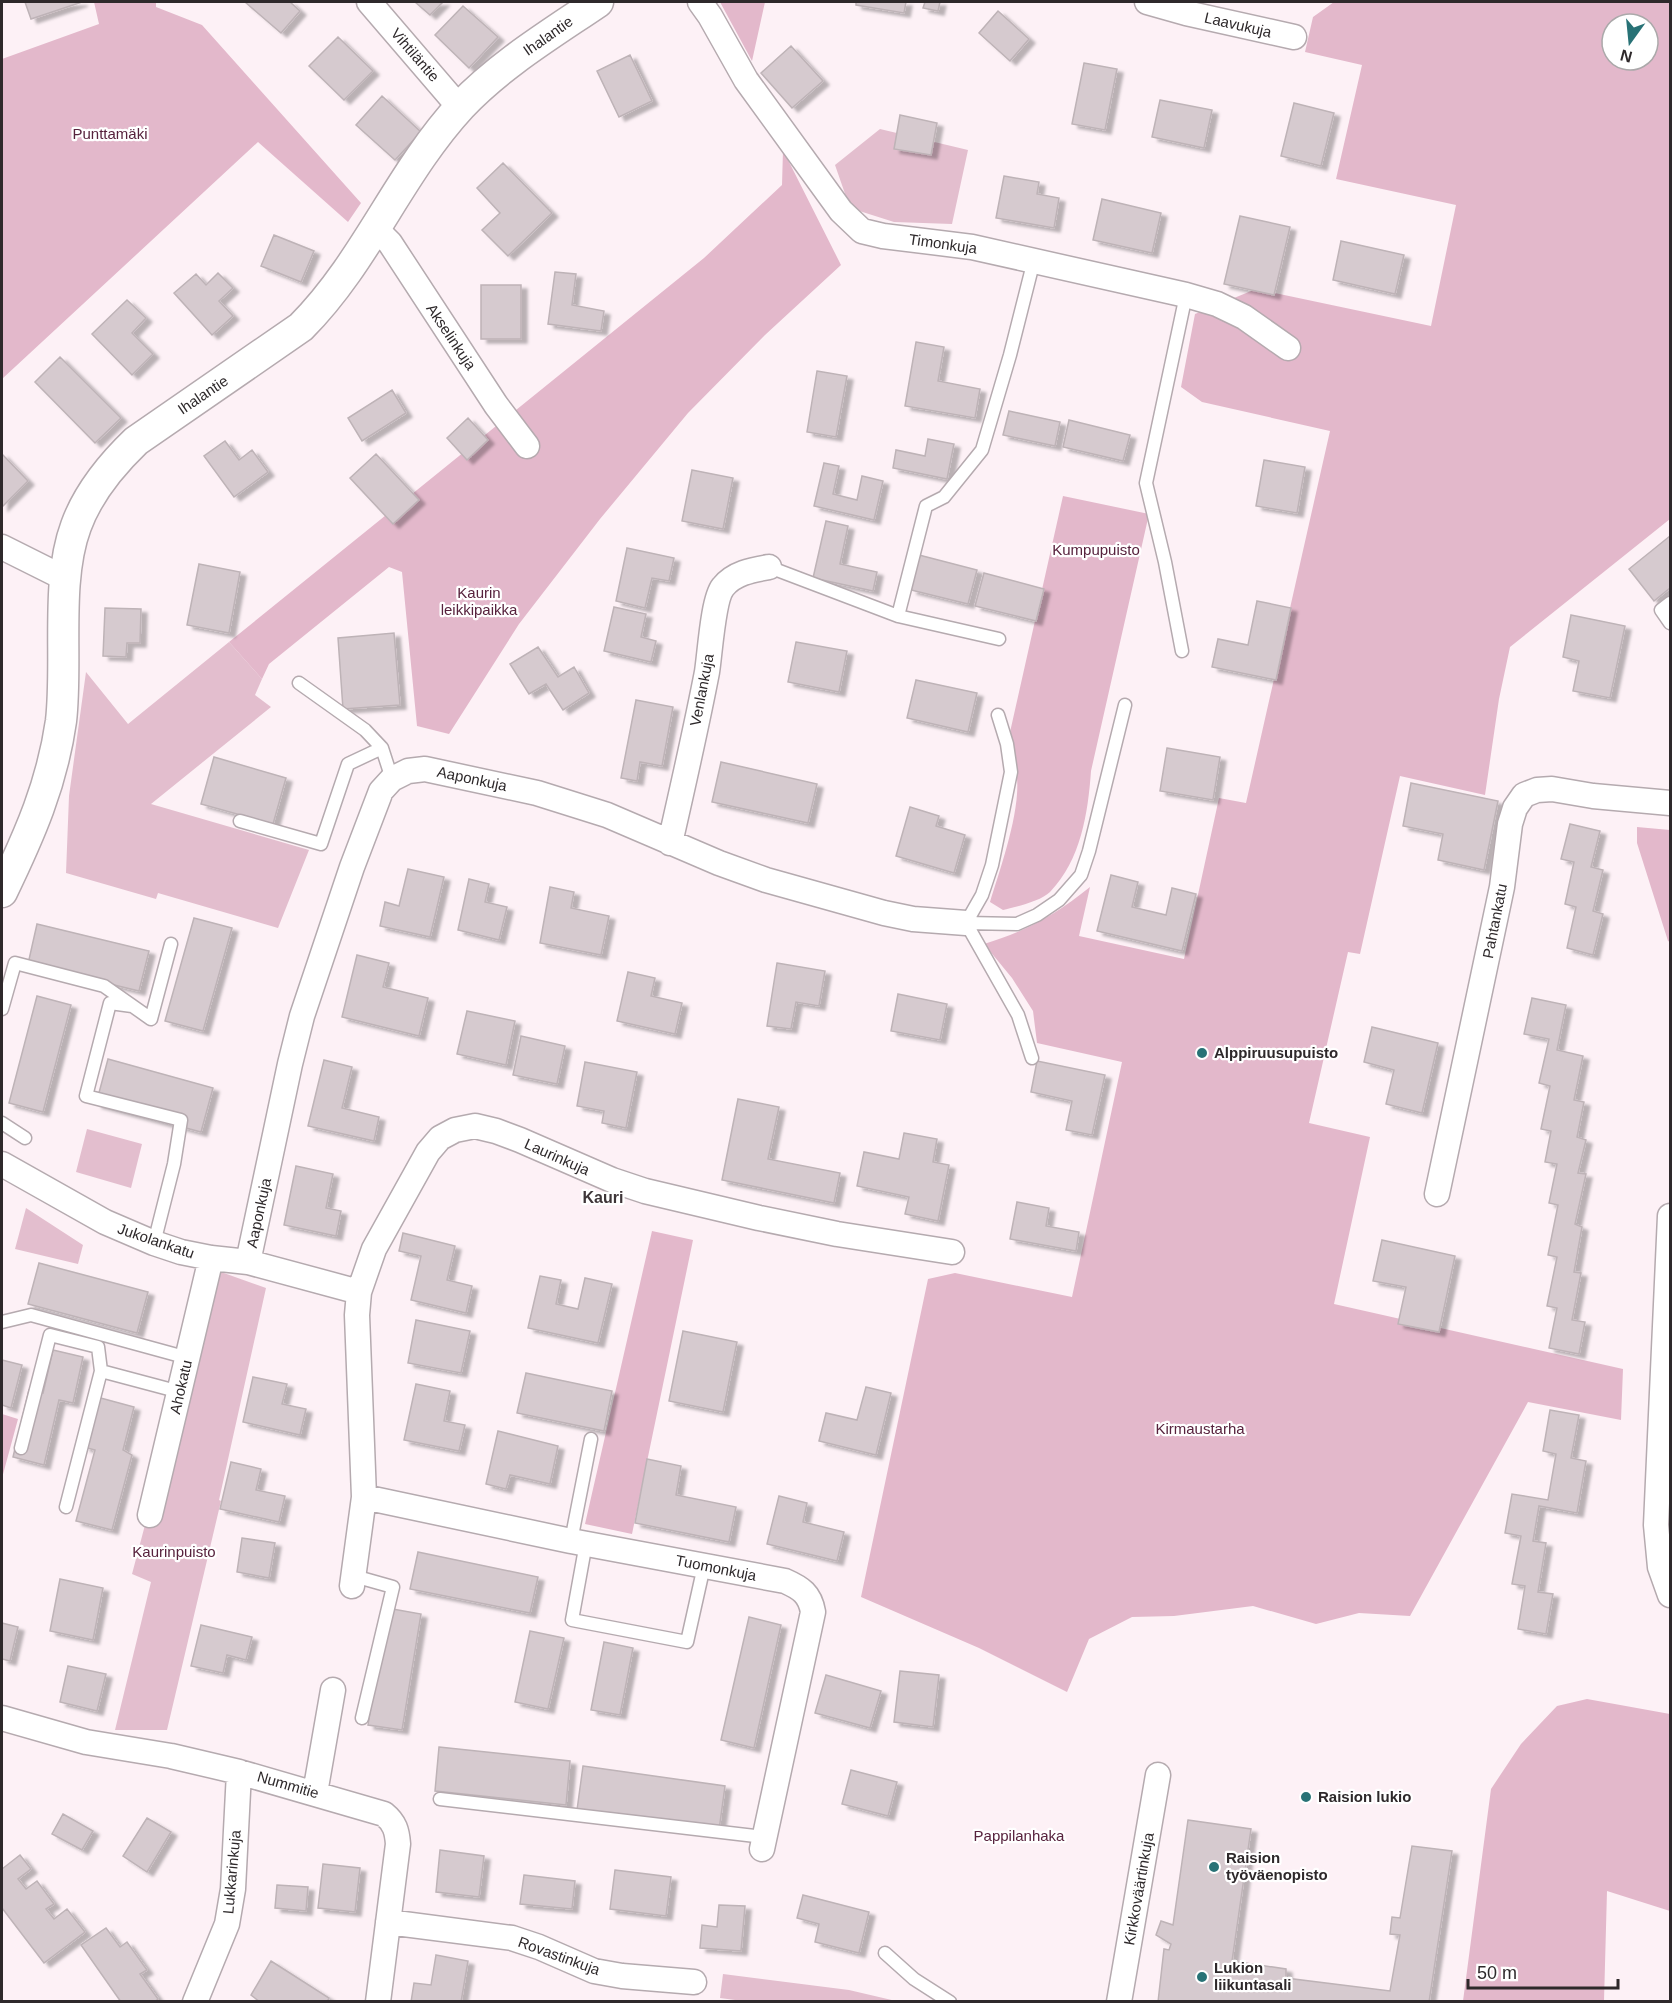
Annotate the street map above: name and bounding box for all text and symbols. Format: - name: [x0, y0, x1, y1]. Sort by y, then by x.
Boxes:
- street label: Laavukuja: [1203, 9, 1274, 41]
- street label: Ihalantie: [520, 12, 576, 59]
- north arrow: [1600, 12, 1660, 72]
- street label: Vihtiläntie: [388, 25, 443, 85]
- text: N: [1618, 46, 1634, 66]
- park label: Punttamäki: [72, 125, 148, 142]
- street label: Timonkuja: [908, 230, 979, 257]
- street label: Akselinkuja: [423, 301, 480, 373]
- street label: Ihalantie: [174, 372, 231, 417]
- park label: Kumpupuisto: [1052, 541, 1140, 558]
- park label: Kaurin leikkipaikka: [441, 584, 518, 618]
- street label: Venlankuja: [686, 652, 717, 728]
- street label: Aaponkuja: [436, 763, 509, 794]
- street label: Pahtankatu: [1479, 882, 1510, 960]
- place label: Alppiruusupuisto: [1214, 1044, 1338, 1061]
- marker: Alppiruusupuisto: [1195, 1046, 1209, 1060]
- street label: Laurinkuja: [522, 1135, 593, 1179]
- street label: Aaponkuja: [243, 1176, 274, 1249]
- district label: Kauri: [583, 1189, 623, 1206]
- street label: Jukolankatu: [116, 1219, 197, 1262]
- street label: Ahokatu: [166, 1358, 195, 1416]
- park label: Kirmaustarha: [1155, 1420, 1245, 1437]
- park label: Kaurinpuisto: [132, 1543, 216, 1560]
- street label: Tuomonkuja: [674, 1551, 759, 1584]
- street label: Nummitie: [255, 1768, 321, 1801]
- place label: Raision lukio: [1318, 1788, 1411, 1805]
- marker: Raision lukio: [1299, 1790, 1313, 1804]
- park label: Pappilanhaka: [974, 1827, 1065, 1844]
- street label: Lukkarinkuja: [219, 1829, 244, 1915]
- street label: Kirkkoväärtinkuja: [1120, 1831, 1157, 1947]
- place label: Raision työväenopisto: [1226, 1849, 1328, 1883]
- marker: Raision työväenopisto: [1207, 1860, 1221, 1874]
- street label: Rovastinkuja: [516, 1933, 603, 1978]
- scale bar: [1468, 1952, 1618, 1990]
- place label: Lukion liikuntasali: [1214, 1959, 1292, 1993]
- text: 50 m: [1477, 1963, 1517, 1983]
- marker: Lukion liikuntasali: [1195, 1970, 1209, 1984]

